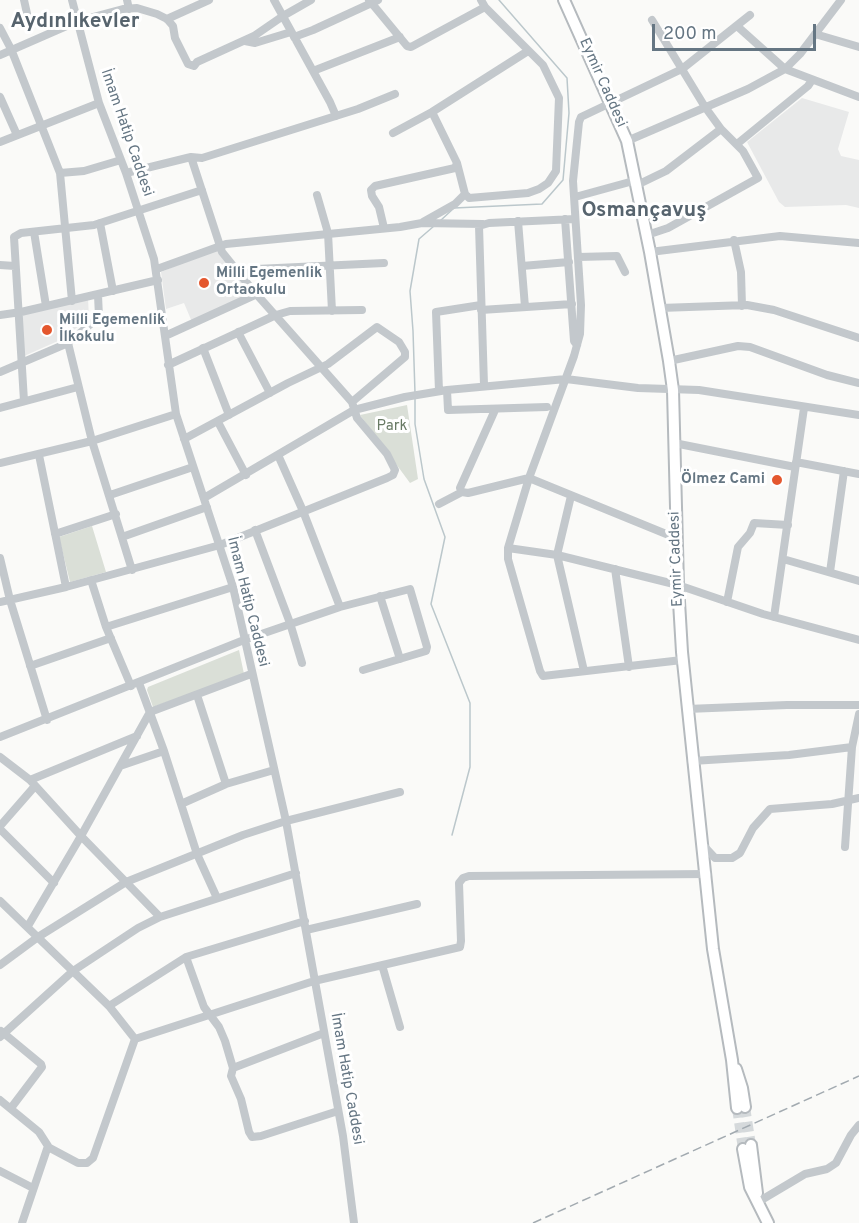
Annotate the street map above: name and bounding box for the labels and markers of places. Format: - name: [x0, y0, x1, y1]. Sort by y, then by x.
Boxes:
- place label: Milli Egemenlik Ortaokulu: [216, 265, 322, 300]
- marker: Milli Egemenlik Ortaokulu: [197, 276, 211, 290]
- place label: Milli Egemenlik İlkokulu: [59, 312, 165, 347]
- marker: Milli Egemenlik İlkokulu: [40, 323, 54, 337]
- place label: Ölmez Cami: [681, 471, 765, 489]
- marker: Ölmez Cami: [770, 473, 784, 487]

